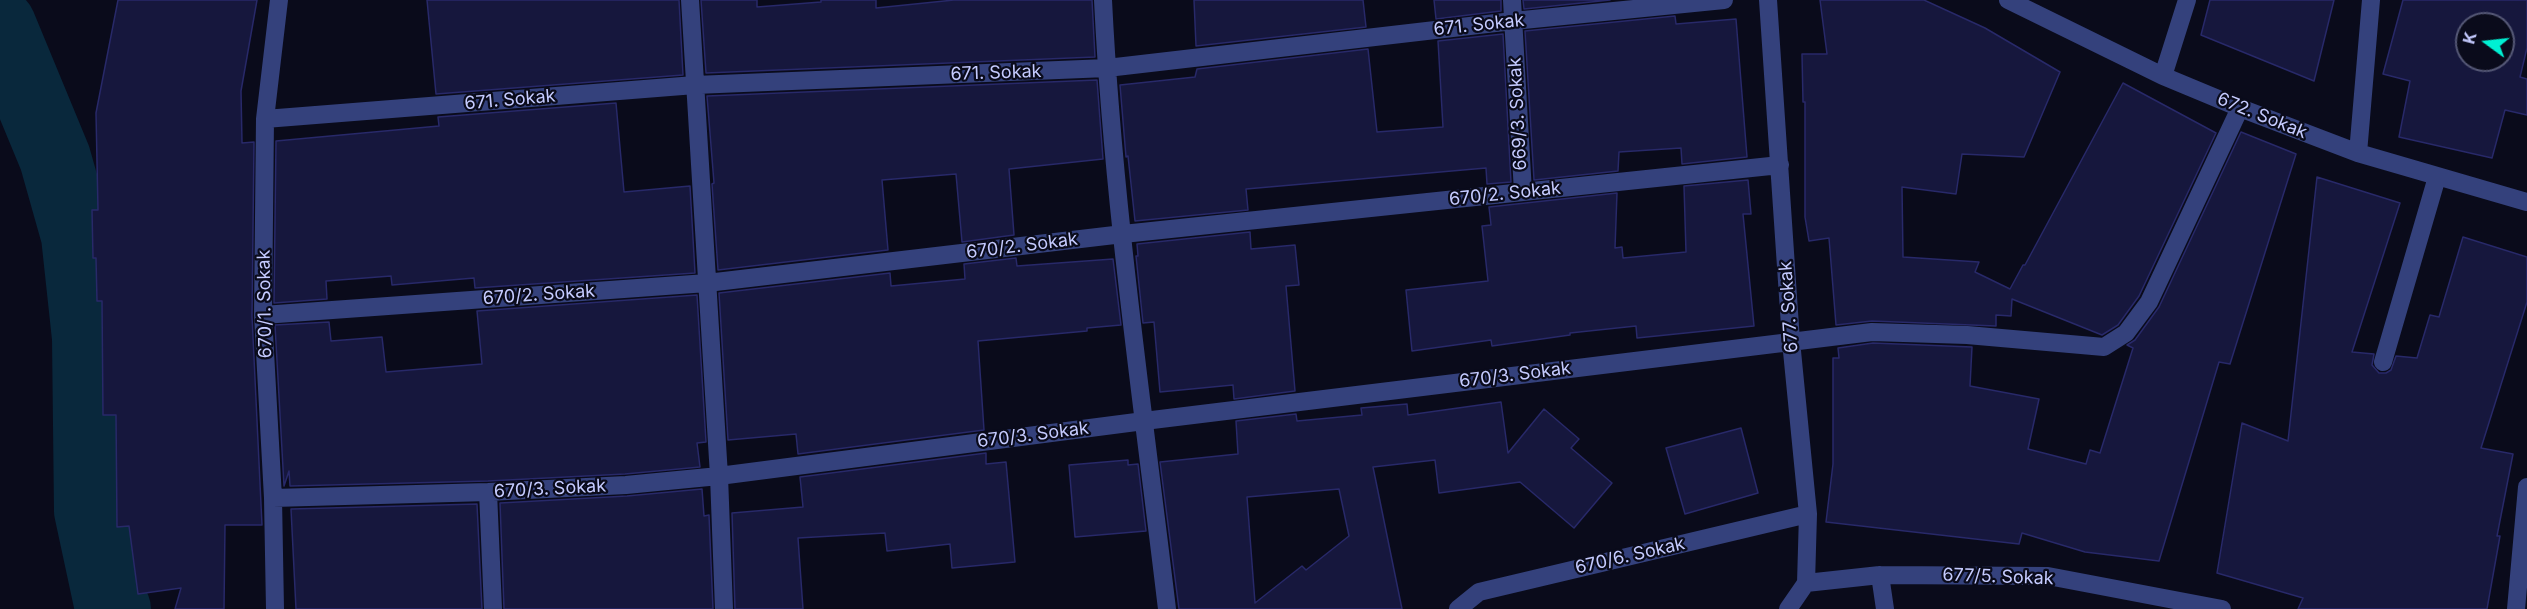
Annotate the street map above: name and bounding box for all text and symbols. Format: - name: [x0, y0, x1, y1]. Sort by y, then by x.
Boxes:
- street label: 671. Sokak: [1433, 9, 1525, 41]
- north arrow: [2455, 12, 2515, 72]
- text: K: [2458, 30, 2481, 46]
- street label: 669/3. Sokak: [1504, 57, 1532, 171]
- street label: 671. Sokak: [950, 61, 1042, 85]
- street label: 671. Sokak: [464, 85, 556, 115]
- street label: 672. Sokak: [2214, 88, 2310, 144]
- street label: 670/2. Sokak: [1448, 177, 1562, 211]
- street label: 670/2. Sokak: [965, 228, 1079, 264]
- street label: 670/1. Sokak: [253, 249, 277, 359]
- street label: 677. Sokak: [1775, 260, 1803, 354]
- street label: 670/2. Sokak: [482, 280, 596, 310]
- street label: 670/3. Sokak: [1458, 357, 1572, 393]
- street label: 670/3. Sokak: [976, 417, 1090, 453]
- street label: 670/3. Sokak: [493, 475, 607, 503]
- street label: 670/6. Sokak: [1573, 533, 1687, 579]
- street label: 677/5. Sokak: [1942, 564, 2054, 590]

